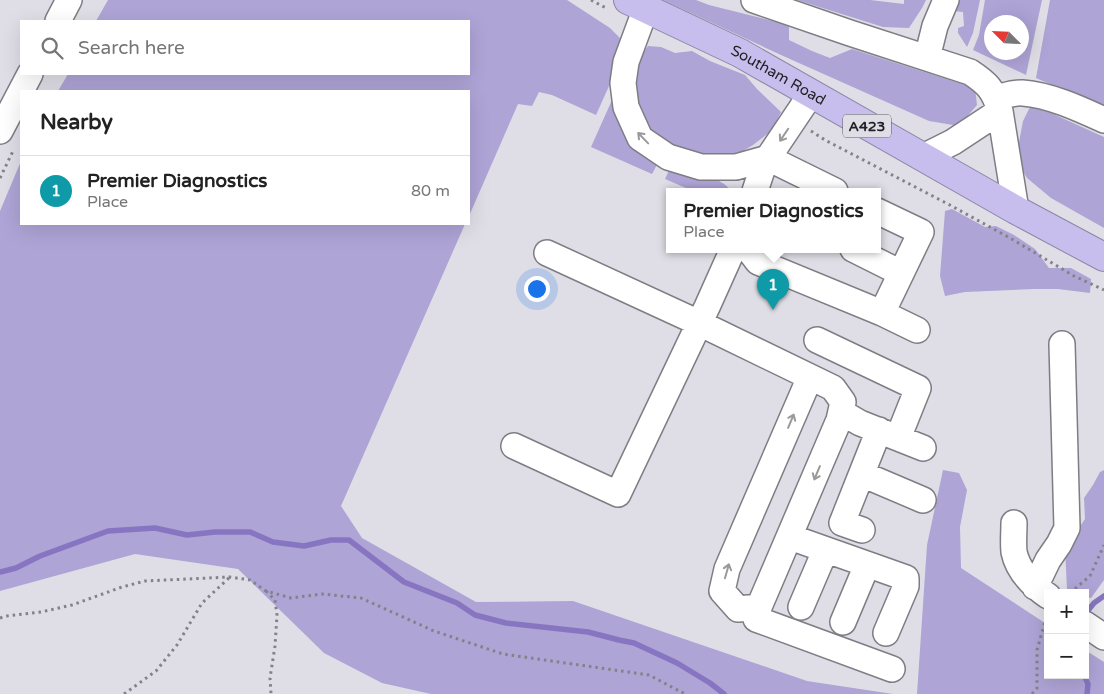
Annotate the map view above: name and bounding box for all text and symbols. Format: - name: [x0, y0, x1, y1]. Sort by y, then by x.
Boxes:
- north arrow: [984, 15, 1029, 60]
- search box: [20, 20, 470, 75]
- icon: search: [38, 34, 66, 62]
- text: Search here: [78, 37, 185, 59]
- street label: Southam Road: [728, 41, 829, 109]
- text: Nearby: [40, 110, 113, 135]
- road number: A423: [843, 114, 891, 138]
- one-way arrow: [779, 128, 789, 142]
- one-way arrow: [638, 132, 650, 145]
- text: Premier Diagnostics: [87, 170, 267, 192]
- text: 1: [51, 181, 61, 201]
- text: 80 m: [411, 181, 450, 201]
- popup: [666, 188, 881, 253]
- text: Place: [87, 192, 128, 212]
- text: Premier Diagnostics: [683, 200, 864, 222]
- text: Place: [683, 222, 724, 242]
- pin: 1: [757, 269, 789, 310]
- your location: [524, 276, 550, 302]
- one-way arrow: [786, 414, 796, 429]
- one-way arrow: [811, 465, 821, 480]
- one-way arrow: [723, 563, 733, 579]
- map controls: [1044, 589, 1089, 679]
- button: +: [1044, 589, 1089, 634]
- button: −: [1044, 634, 1089, 679]

